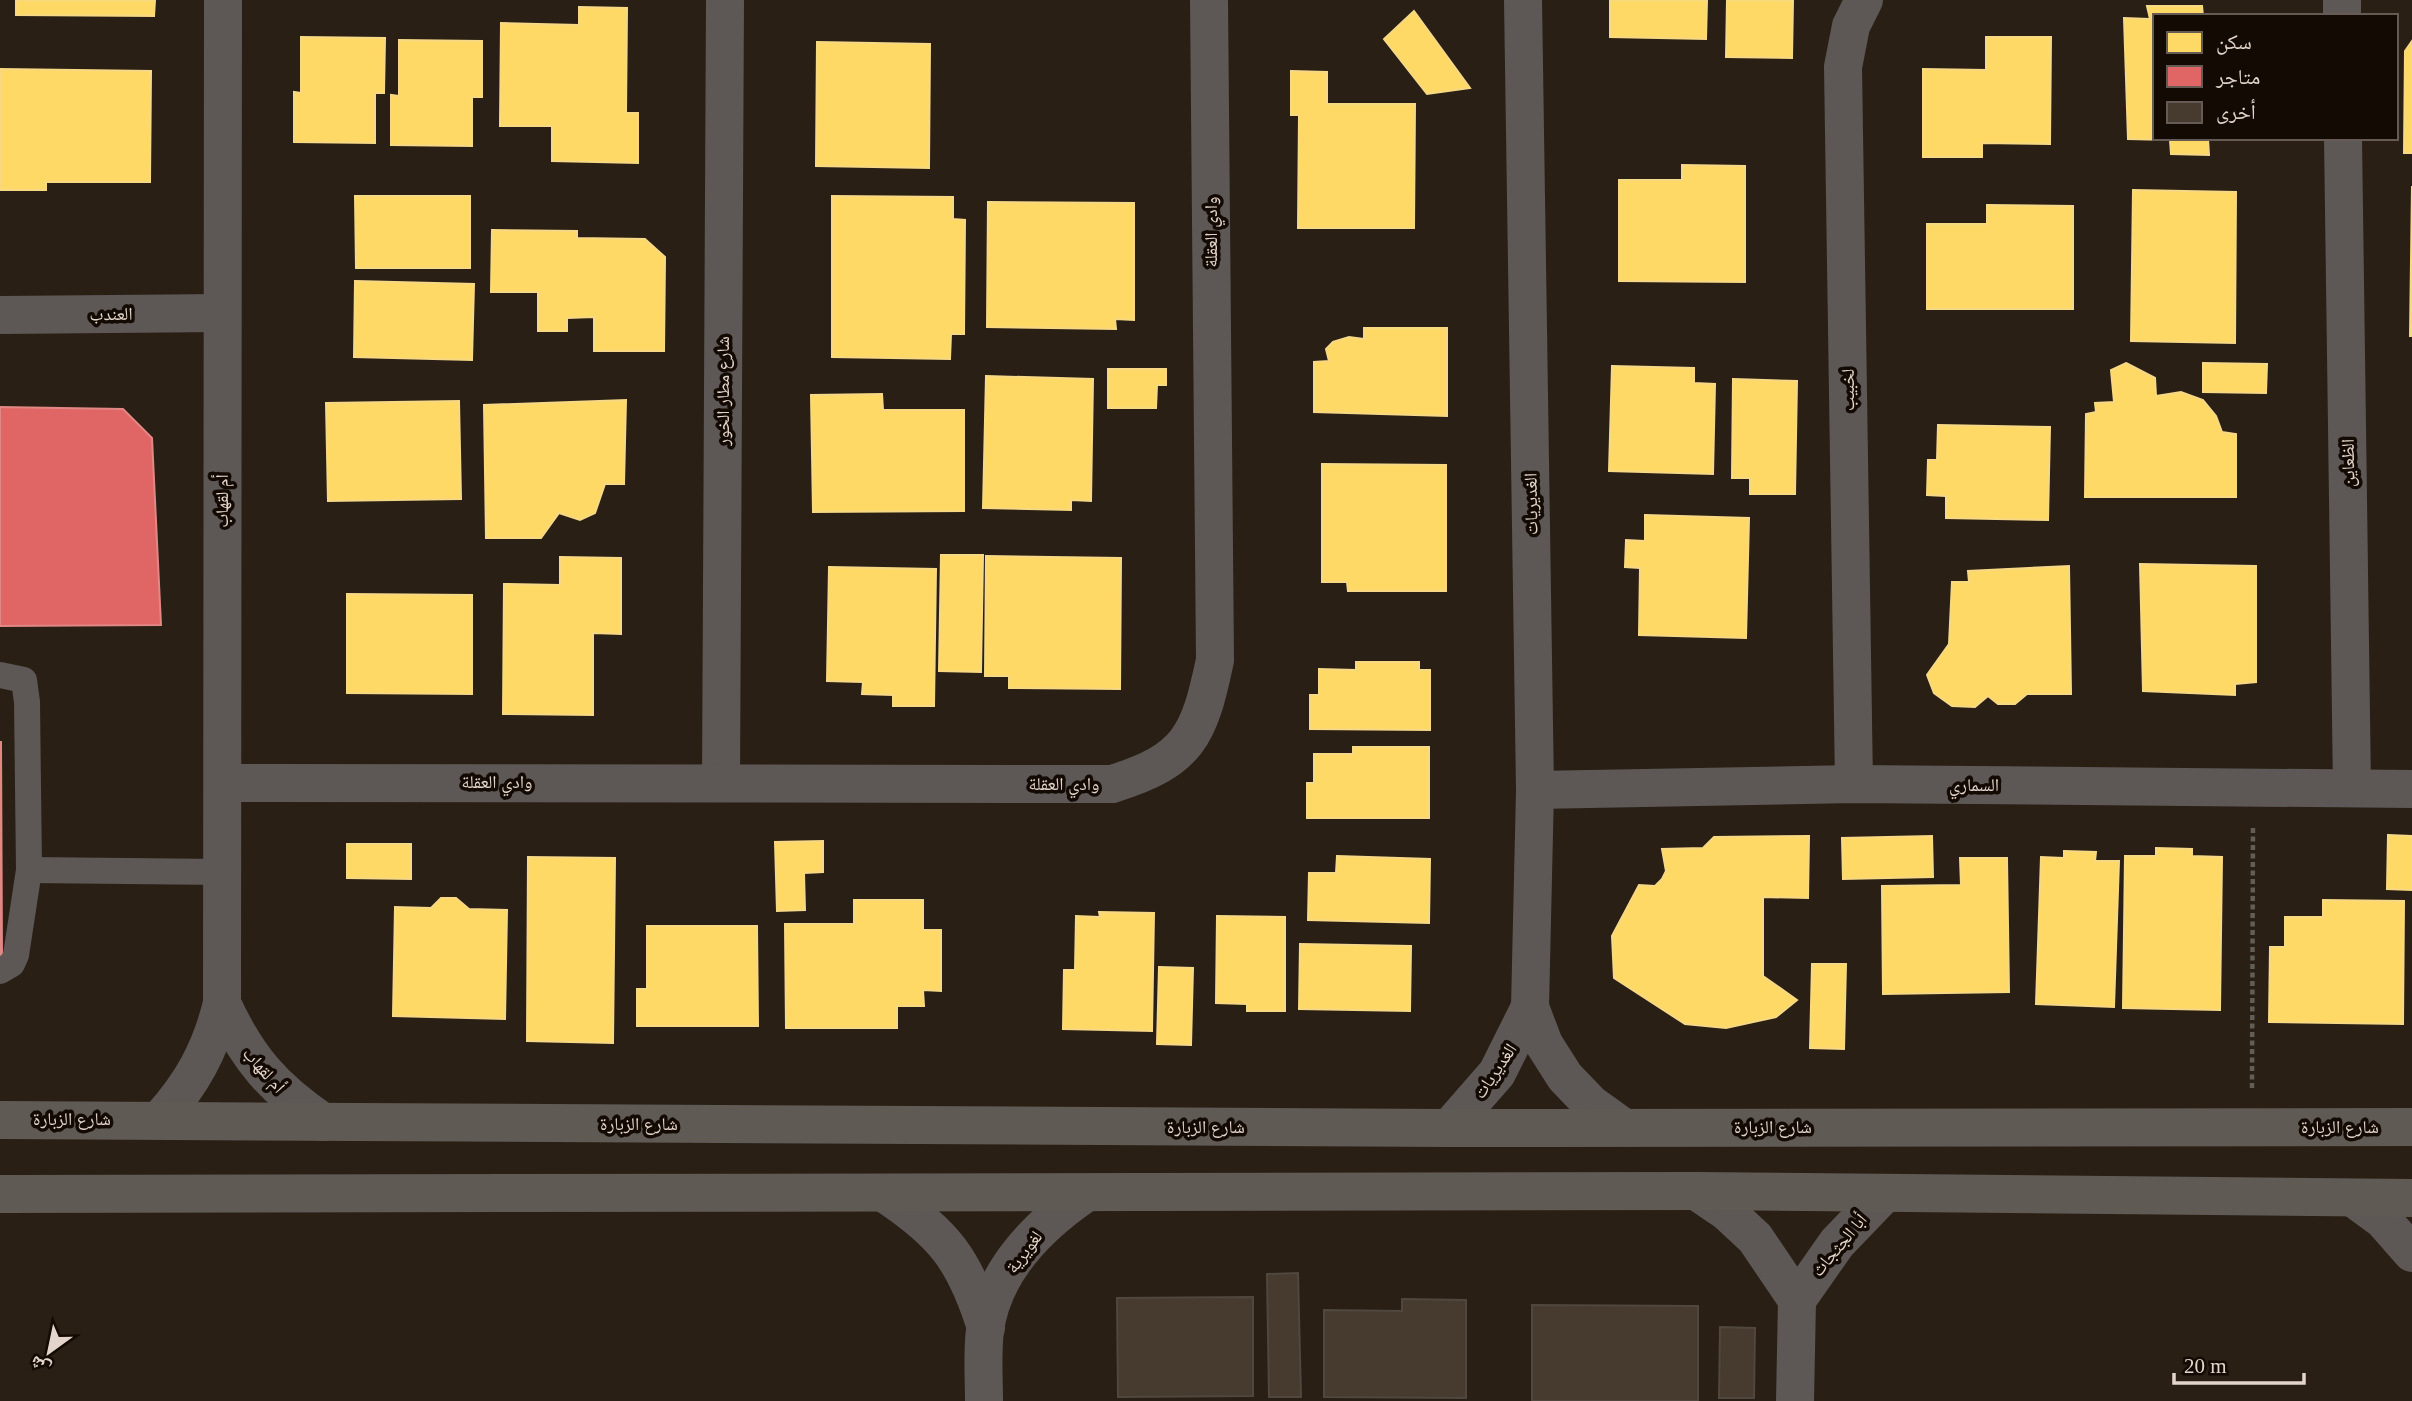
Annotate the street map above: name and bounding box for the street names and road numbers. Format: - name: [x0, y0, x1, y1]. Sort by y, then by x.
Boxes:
- street label: وادي العقلة: [1201, 197, 1226, 267]
- street label: العندب: [89, 304, 133, 325]
- street label: شارع مطار الخور: [713, 336, 734, 447]
- street label: لخبيب: [1838, 369, 1859, 411]
- street label: الظعاين: [2338, 439, 2359, 487]
- street label: الغديريات: [1520, 473, 1542, 535]
- street label: أم لقهاب: [211, 474, 234, 528]
- street label: وادي العقلة: [462, 772, 532, 797]
- street label: وادي العقلة: [1029, 774, 1099, 799]
- street label: السماري: [1949, 775, 1999, 800]
- street label: الغديريات: [1469, 1040, 1521, 1103]
- street label: أم لقهاب: [237, 1043, 290, 1098]
- street label: شارع الزبارة: [33, 1109, 111, 1130]
- street label: شارع الزبارة: [600, 1114, 678, 1135]
- street label: شارع الزبارة: [1167, 1117, 1245, 1138]
- street label: شارع الزبارة: [1734, 1117, 1812, 1138]
- street label: شارع الزبارة: [2301, 1117, 2379, 1138]
- street label: أبا الجثجاث: [1807, 1209, 1871, 1281]
- street label: لغويرية: [1002, 1227, 1047, 1277]

